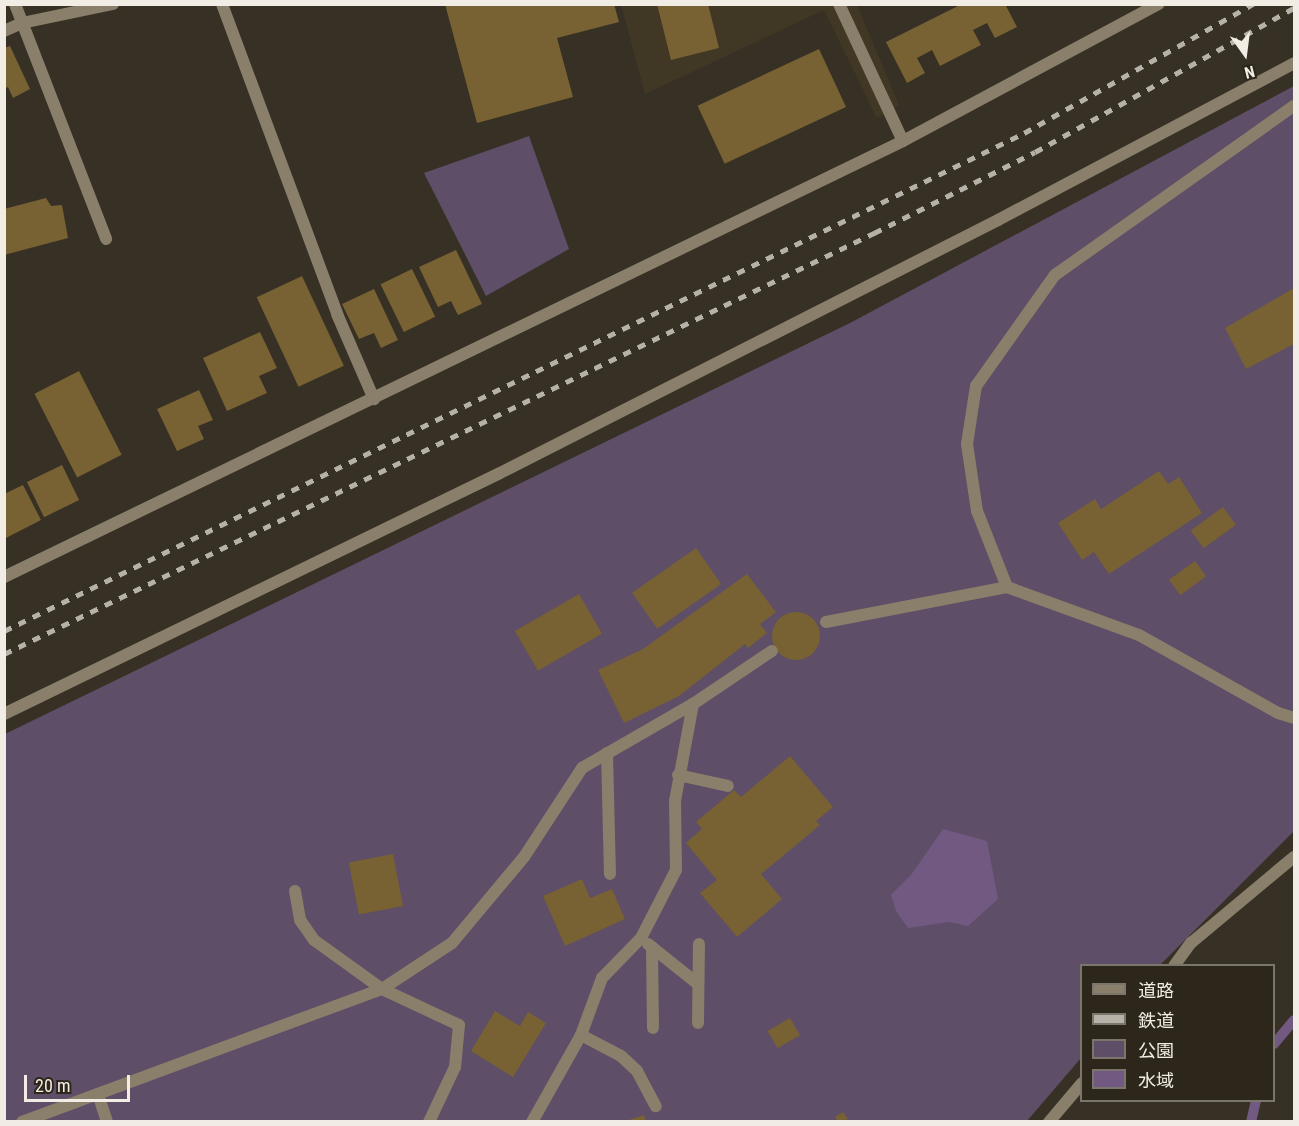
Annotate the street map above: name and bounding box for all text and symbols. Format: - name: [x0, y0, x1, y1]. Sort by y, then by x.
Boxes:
- north arrow: [1215, 24, 1275, 84]
- text: N: [1242, 62, 1257, 82]
- legend: [1080, 964, 1275, 1102]
- text: 道路: [1138, 980, 1174, 1001]
- text: 鉄道: [1138, 1010, 1174, 1031]
- text: 公園: [1138, 1040, 1174, 1061]
- scale bar: [27, 1063, 134, 1101]
- text: 水域: [1138, 1070, 1174, 1091]
- text: 20 m: [35, 1075, 70, 1096]

